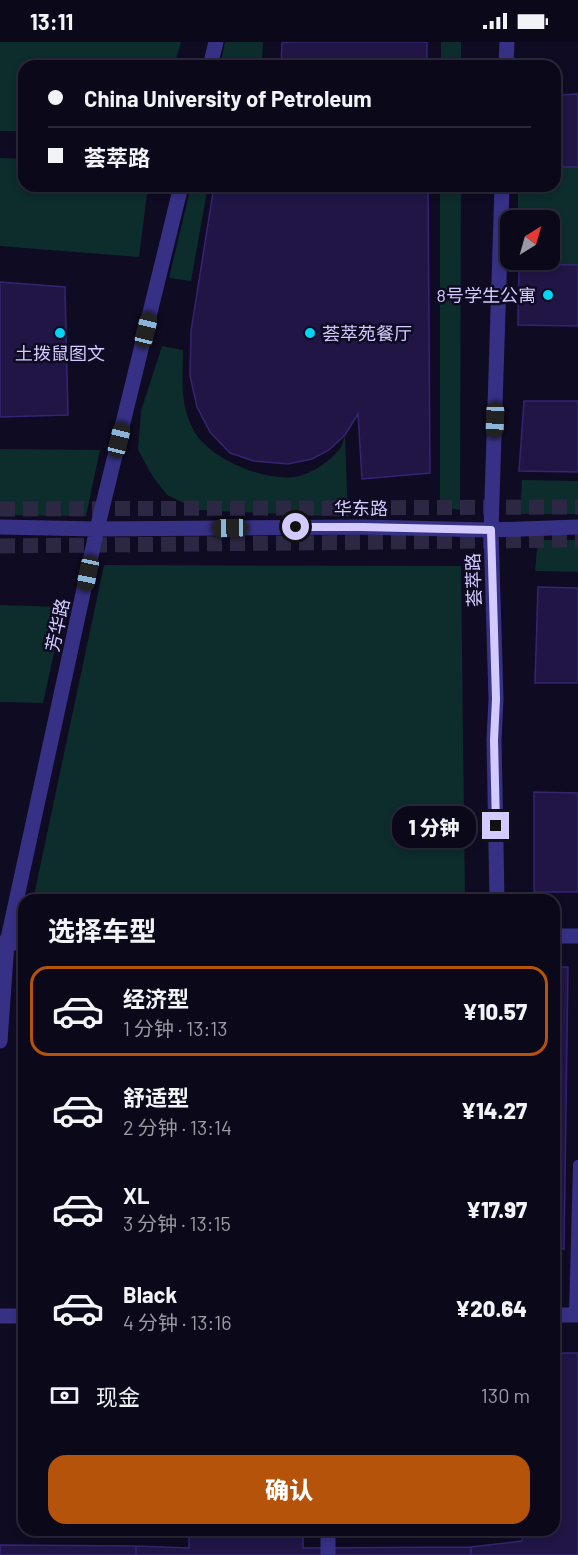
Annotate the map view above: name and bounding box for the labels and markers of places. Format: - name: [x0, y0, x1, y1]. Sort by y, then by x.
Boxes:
- place label: 8号学生公寓: [437, 284, 536, 306]
- marker: 8号学生公寓: [541, 288, 555, 302]
- place label: 荟萃苑餐厅: [322, 322, 412, 344]
- marker: 土拨鼠图文: [53, 326, 67, 340]
- marker: 荟萃苑餐厅: [303, 326, 317, 340]
- place label: 土拨鼠图文: [15, 342, 105, 364]

